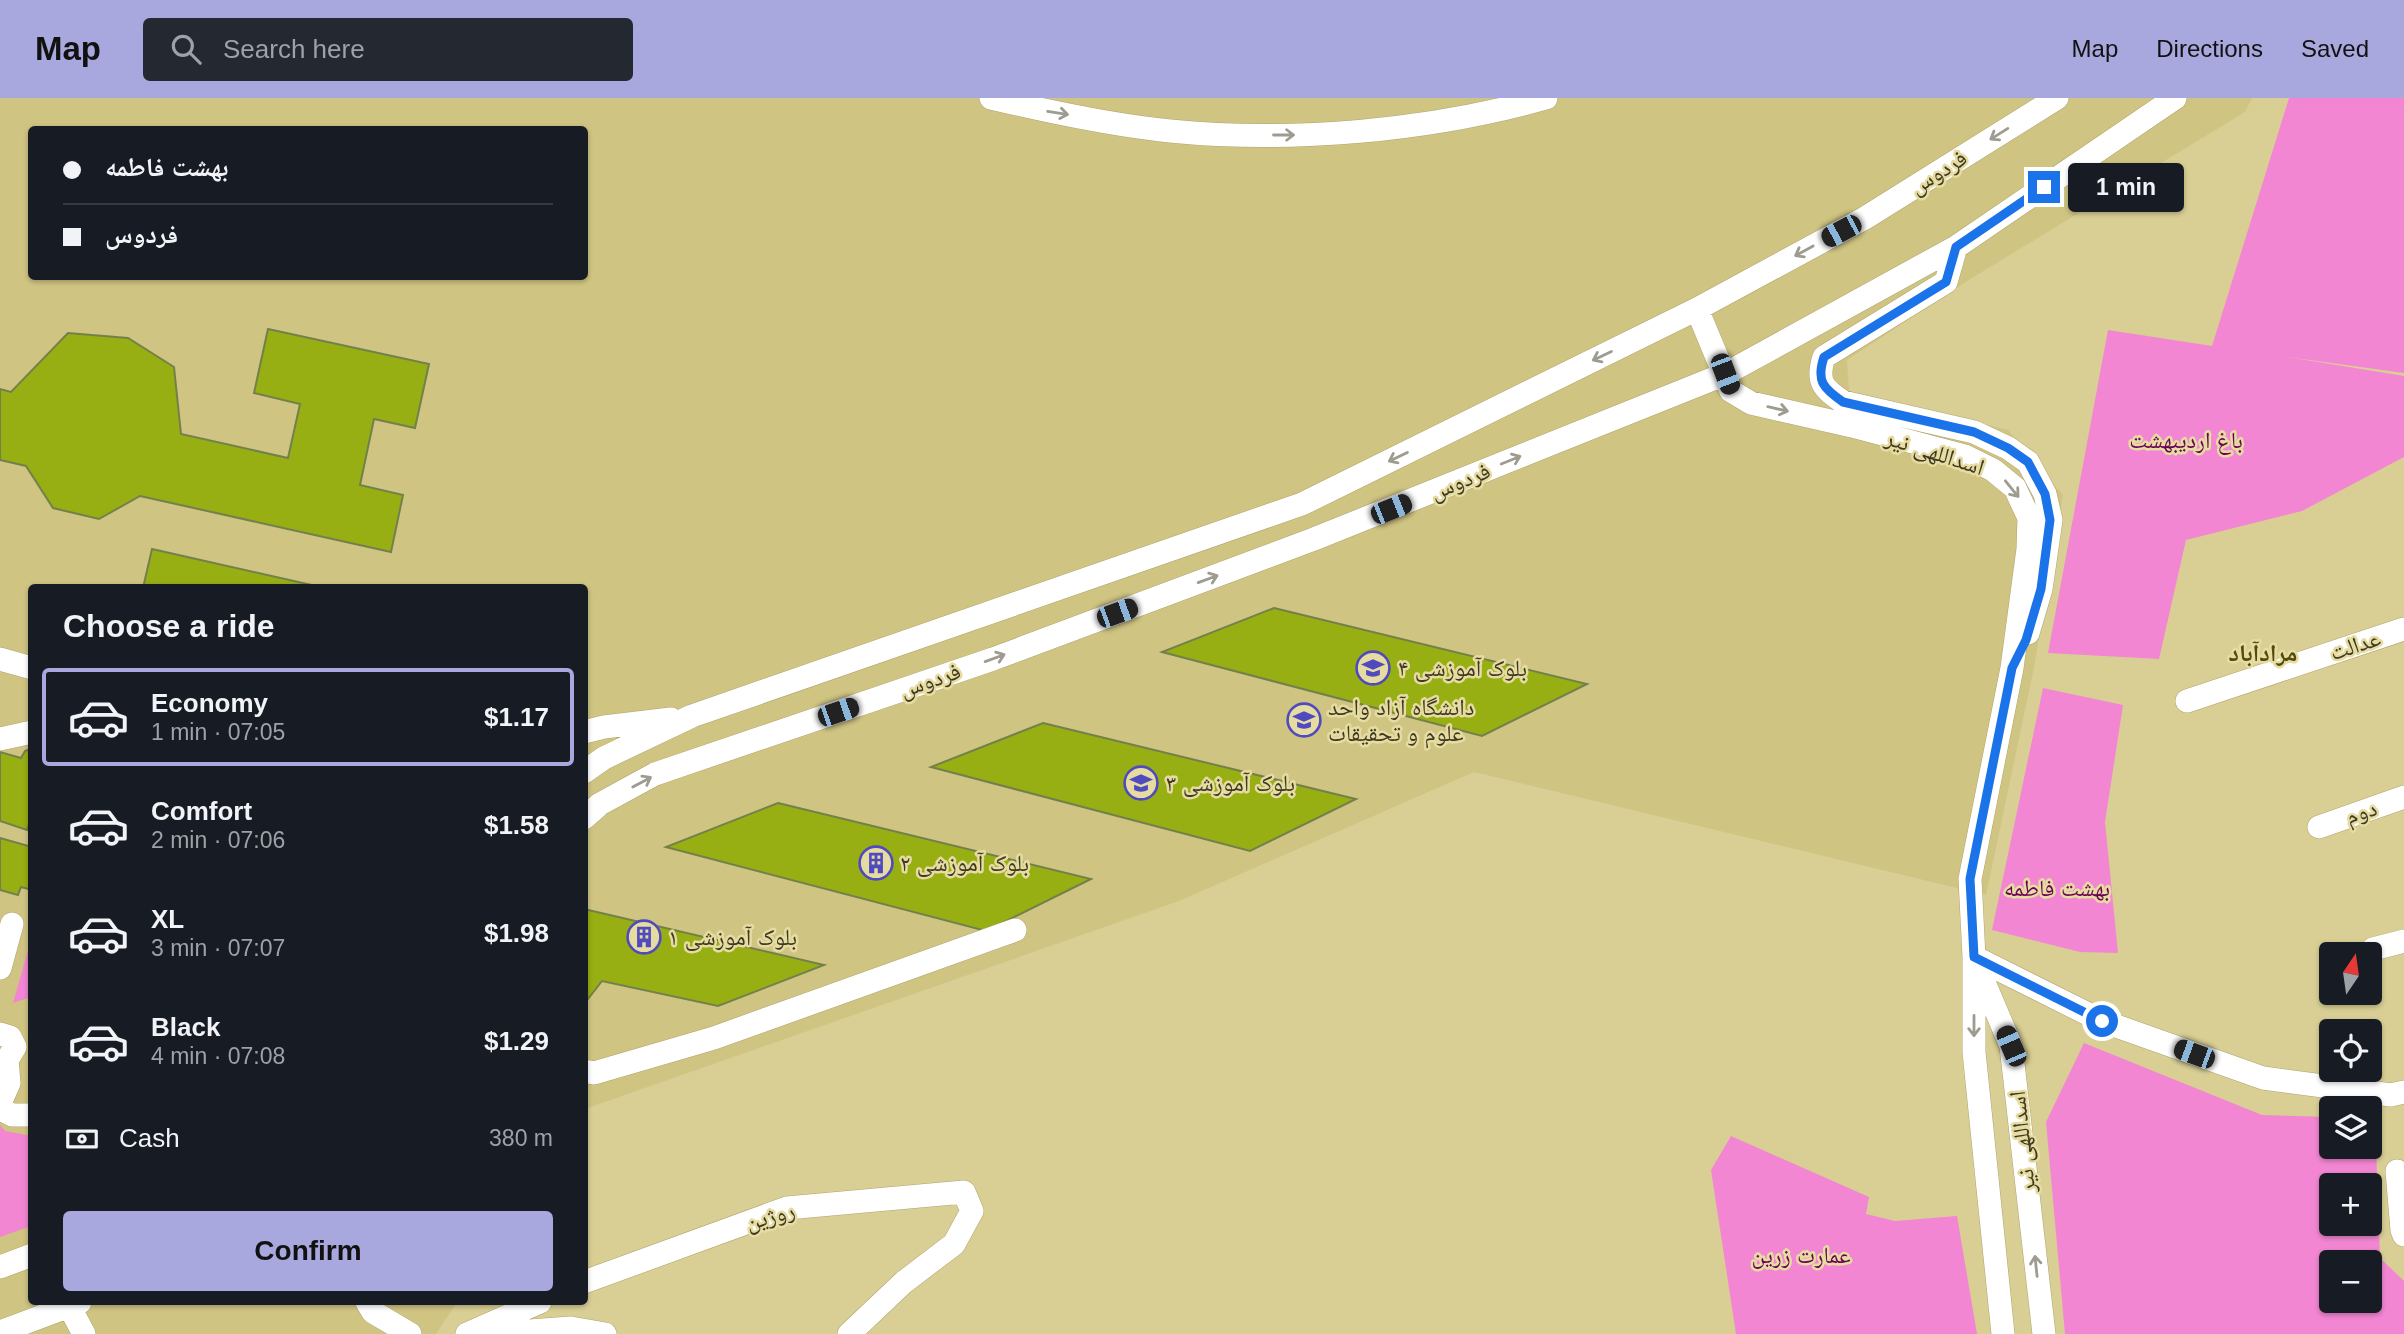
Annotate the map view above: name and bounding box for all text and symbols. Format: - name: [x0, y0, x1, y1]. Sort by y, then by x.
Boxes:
- search box: [143, 18, 633, 81]
- text: Map: [35, 30, 101, 67]
- icon: search: [167, 30, 205, 68]
- text: Search here: [223, 34, 365, 64]
- text: Map: [2072, 35, 2118, 62]
- text: Directions: [2156, 35, 2263, 62]
- text: Saved: [2301, 35, 2369, 62]
- one-way arrow: [1046, 107, 1068, 120]
- one-way arrow: [1272, 128, 1295, 142]
- one-way arrow: [1989, 128, 2009, 142]
- street label: فردوس: [1905, 144, 1972, 200]
- text: بهشت فاطمه: [105, 152, 229, 182]
- callout: 1 min: [2068, 162, 2184, 212]
- route end: [2028, 171, 2060, 203]
- text: 1 min: [2096, 174, 2156, 200]
- car: [1818, 212, 1865, 250]
- text: فردوس: [105, 219, 178, 249]
- one-way arrow: [1794, 244, 1814, 258]
- one-way arrow: [1592, 350, 1613, 363]
- car: [1708, 351, 1743, 397]
- one-way arrow: [1766, 403, 1789, 416]
- street label: اسداللهی نیر: [1881, 424, 1988, 481]
- park label: باغ اردیبهشت: [2129, 427, 2243, 455]
- one-way arrow: [1388, 450, 1409, 464]
- one-way arrow: [1500, 453, 1522, 466]
- street label: فردوس: [1426, 457, 1494, 506]
- one-way arrow: [2005, 480, 2020, 498]
- car: [1368, 491, 1415, 527]
- one-way arrow: [1197, 572, 1219, 584]
- car: [1094, 596, 1141, 630]
- text: Choose a ride: [63, 608, 275, 644]
- street label: عدالت: [2326, 625, 2384, 665]
- district label: مرادآباد: [2229, 639, 2297, 667]
- school or university icon: بلوک آموزشی ۴: [1354, 649, 1392, 687]
- one-way arrow: [983, 651, 1005, 663]
- place label: بلوک آموزشی ۴: [1398, 655, 1527, 682]
- street label: فردوس: [896, 658, 964, 703]
- icon: car: [67, 686, 130, 749]
- text: Economy: [151, 688, 268, 718]
- place label: دانشگاه آزاد واحد علوم و تحقیقات: [1328, 694, 1474, 749]
- car: [815, 695, 862, 729]
- school or university icon: دانشگاه آزاد واحد علوم و تحقیقات: [1285, 701, 1323, 739]
- text: $1.17: [484, 702, 549, 732]
- text: 1 min · 07:05: [151, 719, 285, 745]
- school or university icon: بلوک آموزشی ۳: [1122, 764, 1160, 802]
- place label: بلوک آموزشی ۳: [1166, 770, 1295, 797]
- one-way arrow: [631, 774, 651, 788]
- icon: car: [67, 794, 130, 857]
- street label: دوم: [2342, 795, 2381, 832]
- text: Comfort: [151, 796, 252, 826]
- text: $1.58: [484, 810, 549, 840]
- text: 2 min · 07:06: [151, 827, 285, 853]
- building icon: بلوک آموزشی ۲: [857, 844, 895, 882]
- place label: بلوک آموزشی ۲: [900, 850, 1029, 877]
- park label: بهشت فاطمه: [2004, 875, 2110, 902]
- icon: car: [67, 902, 130, 965]
- text: XL: [151, 904, 184, 934]
- text: $1.98: [484, 918, 549, 948]
- building icon: بلوک آموزشی ۱: [625, 918, 663, 956]
- place label: بلوک آموزشی ۱: [668, 924, 797, 951]
- text: 3 min · 07:07: [151, 935, 285, 961]
- north arrow: [2319, 942, 2382, 1004]
- map controls: [2319, 942, 2382, 1313]
- route start: [2086, 1005, 2118, 1037]
- icon: car: [67, 1010, 130, 1073]
- text: Black: [151, 1012, 220, 1042]
- one-way arrow: [1967, 1014, 1981, 1037]
- button: locate: [2319, 1019, 2382, 1082]
- car: [1994, 1023, 2029, 1069]
- text: $1.29: [484, 1026, 549, 1056]
- car: [2171, 1037, 2218, 1071]
- text: 4 min · 07:08: [151, 1043, 285, 1069]
- street label: اسداللهی نیر: [2004, 1090, 2041, 1195]
- button: layers: [2319, 1096, 2382, 1159]
- icon: cash: [63, 1120, 101, 1158]
- text: Cash: [119, 1123, 180, 1153]
- text: 380 m: [489, 1125, 553, 1151]
- button: +: [2319, 1173, 2382, 1236]
- street label: روژین: [742, 1197, 798, 1236]
- button: Confirm: [63, 1211, 553, 1291]
- park label: عمارت زرین: [1751, 1242, 1851, 1269]
- button: −: [2319, 1250, 2382, 1313]
- one-way arrow: [2029, 1255, 2042, 1278]

